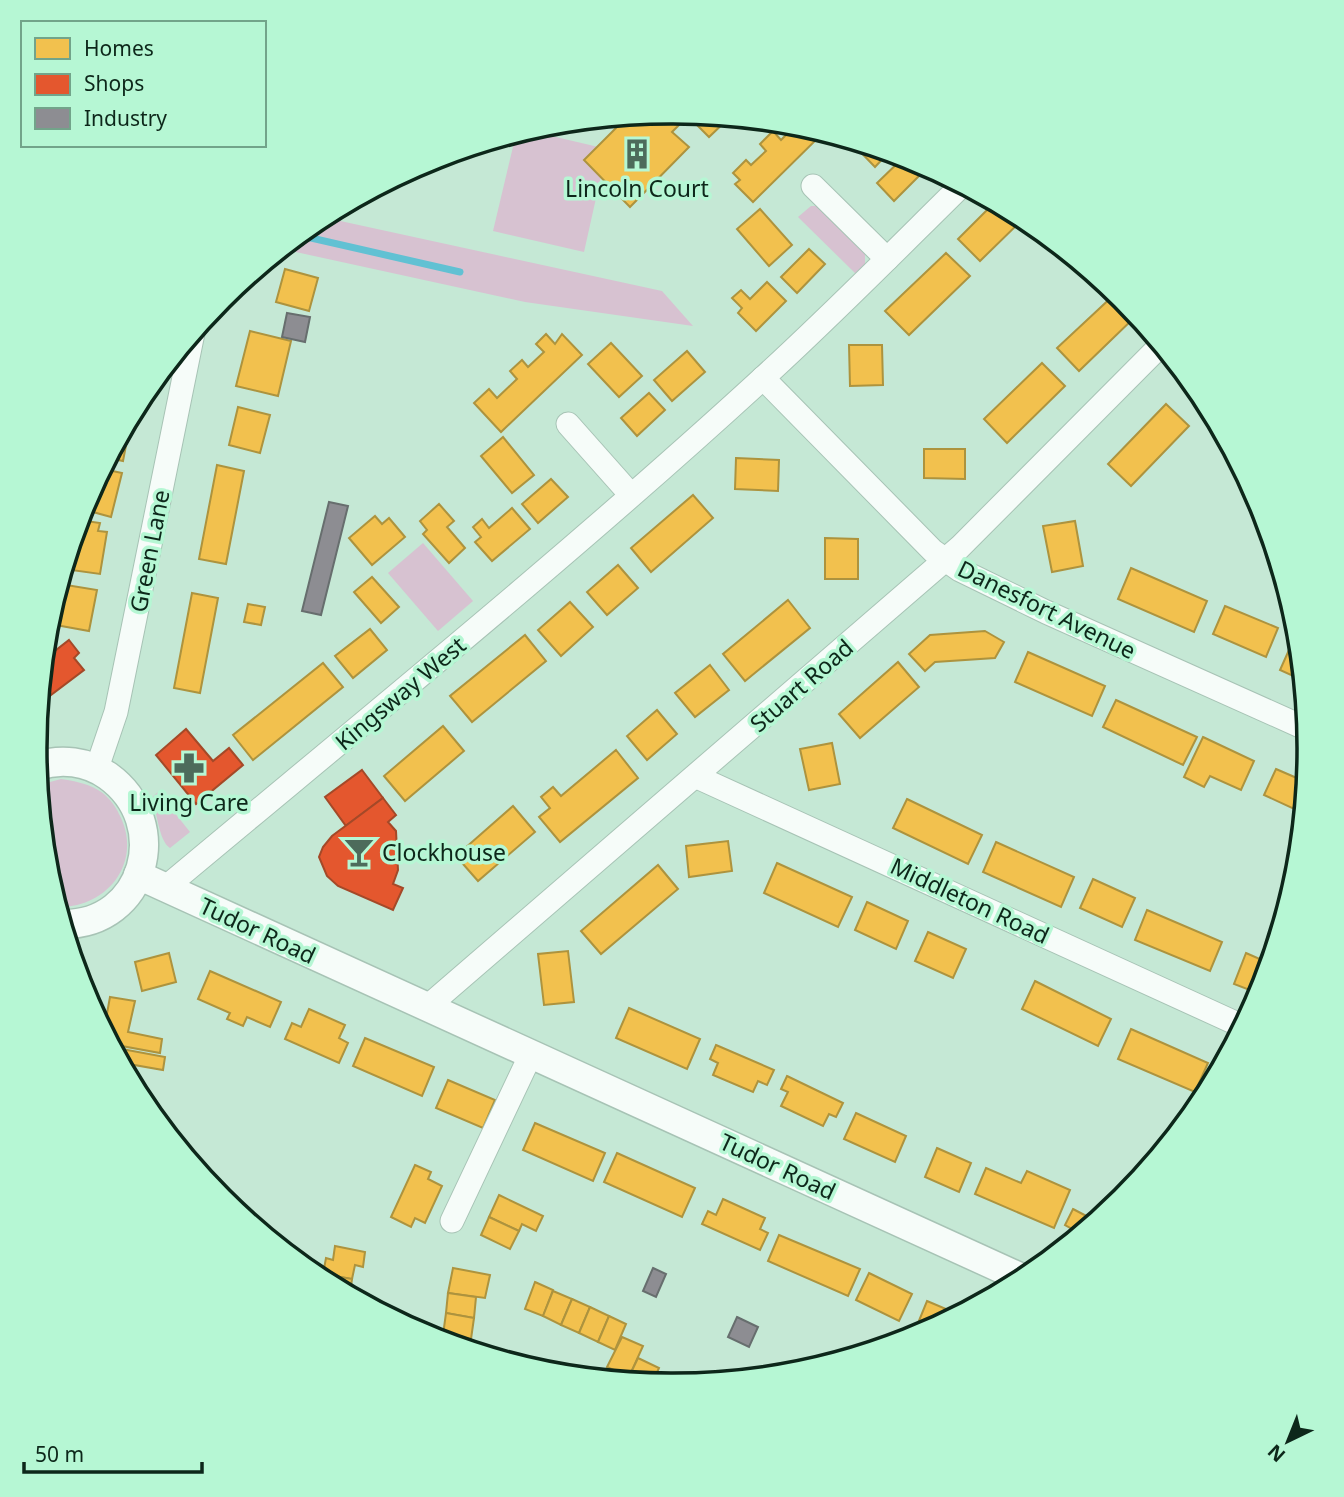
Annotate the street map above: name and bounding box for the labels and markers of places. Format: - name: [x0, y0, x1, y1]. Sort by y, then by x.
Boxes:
- building icon: Lincoln Court: [620, 137, 654, 171]
- place label: Lincoln Court: [565, 172, 709, 204]
- pharmacy icon: Living Care: [172, 751, 206, 785]
- place label: Living Care: [129, 786, 249, 818]
- bar icon: Clockhouse: [342, 835, 376, 869]
- place label: Clockhouse: [382, 836, 506, 868]

